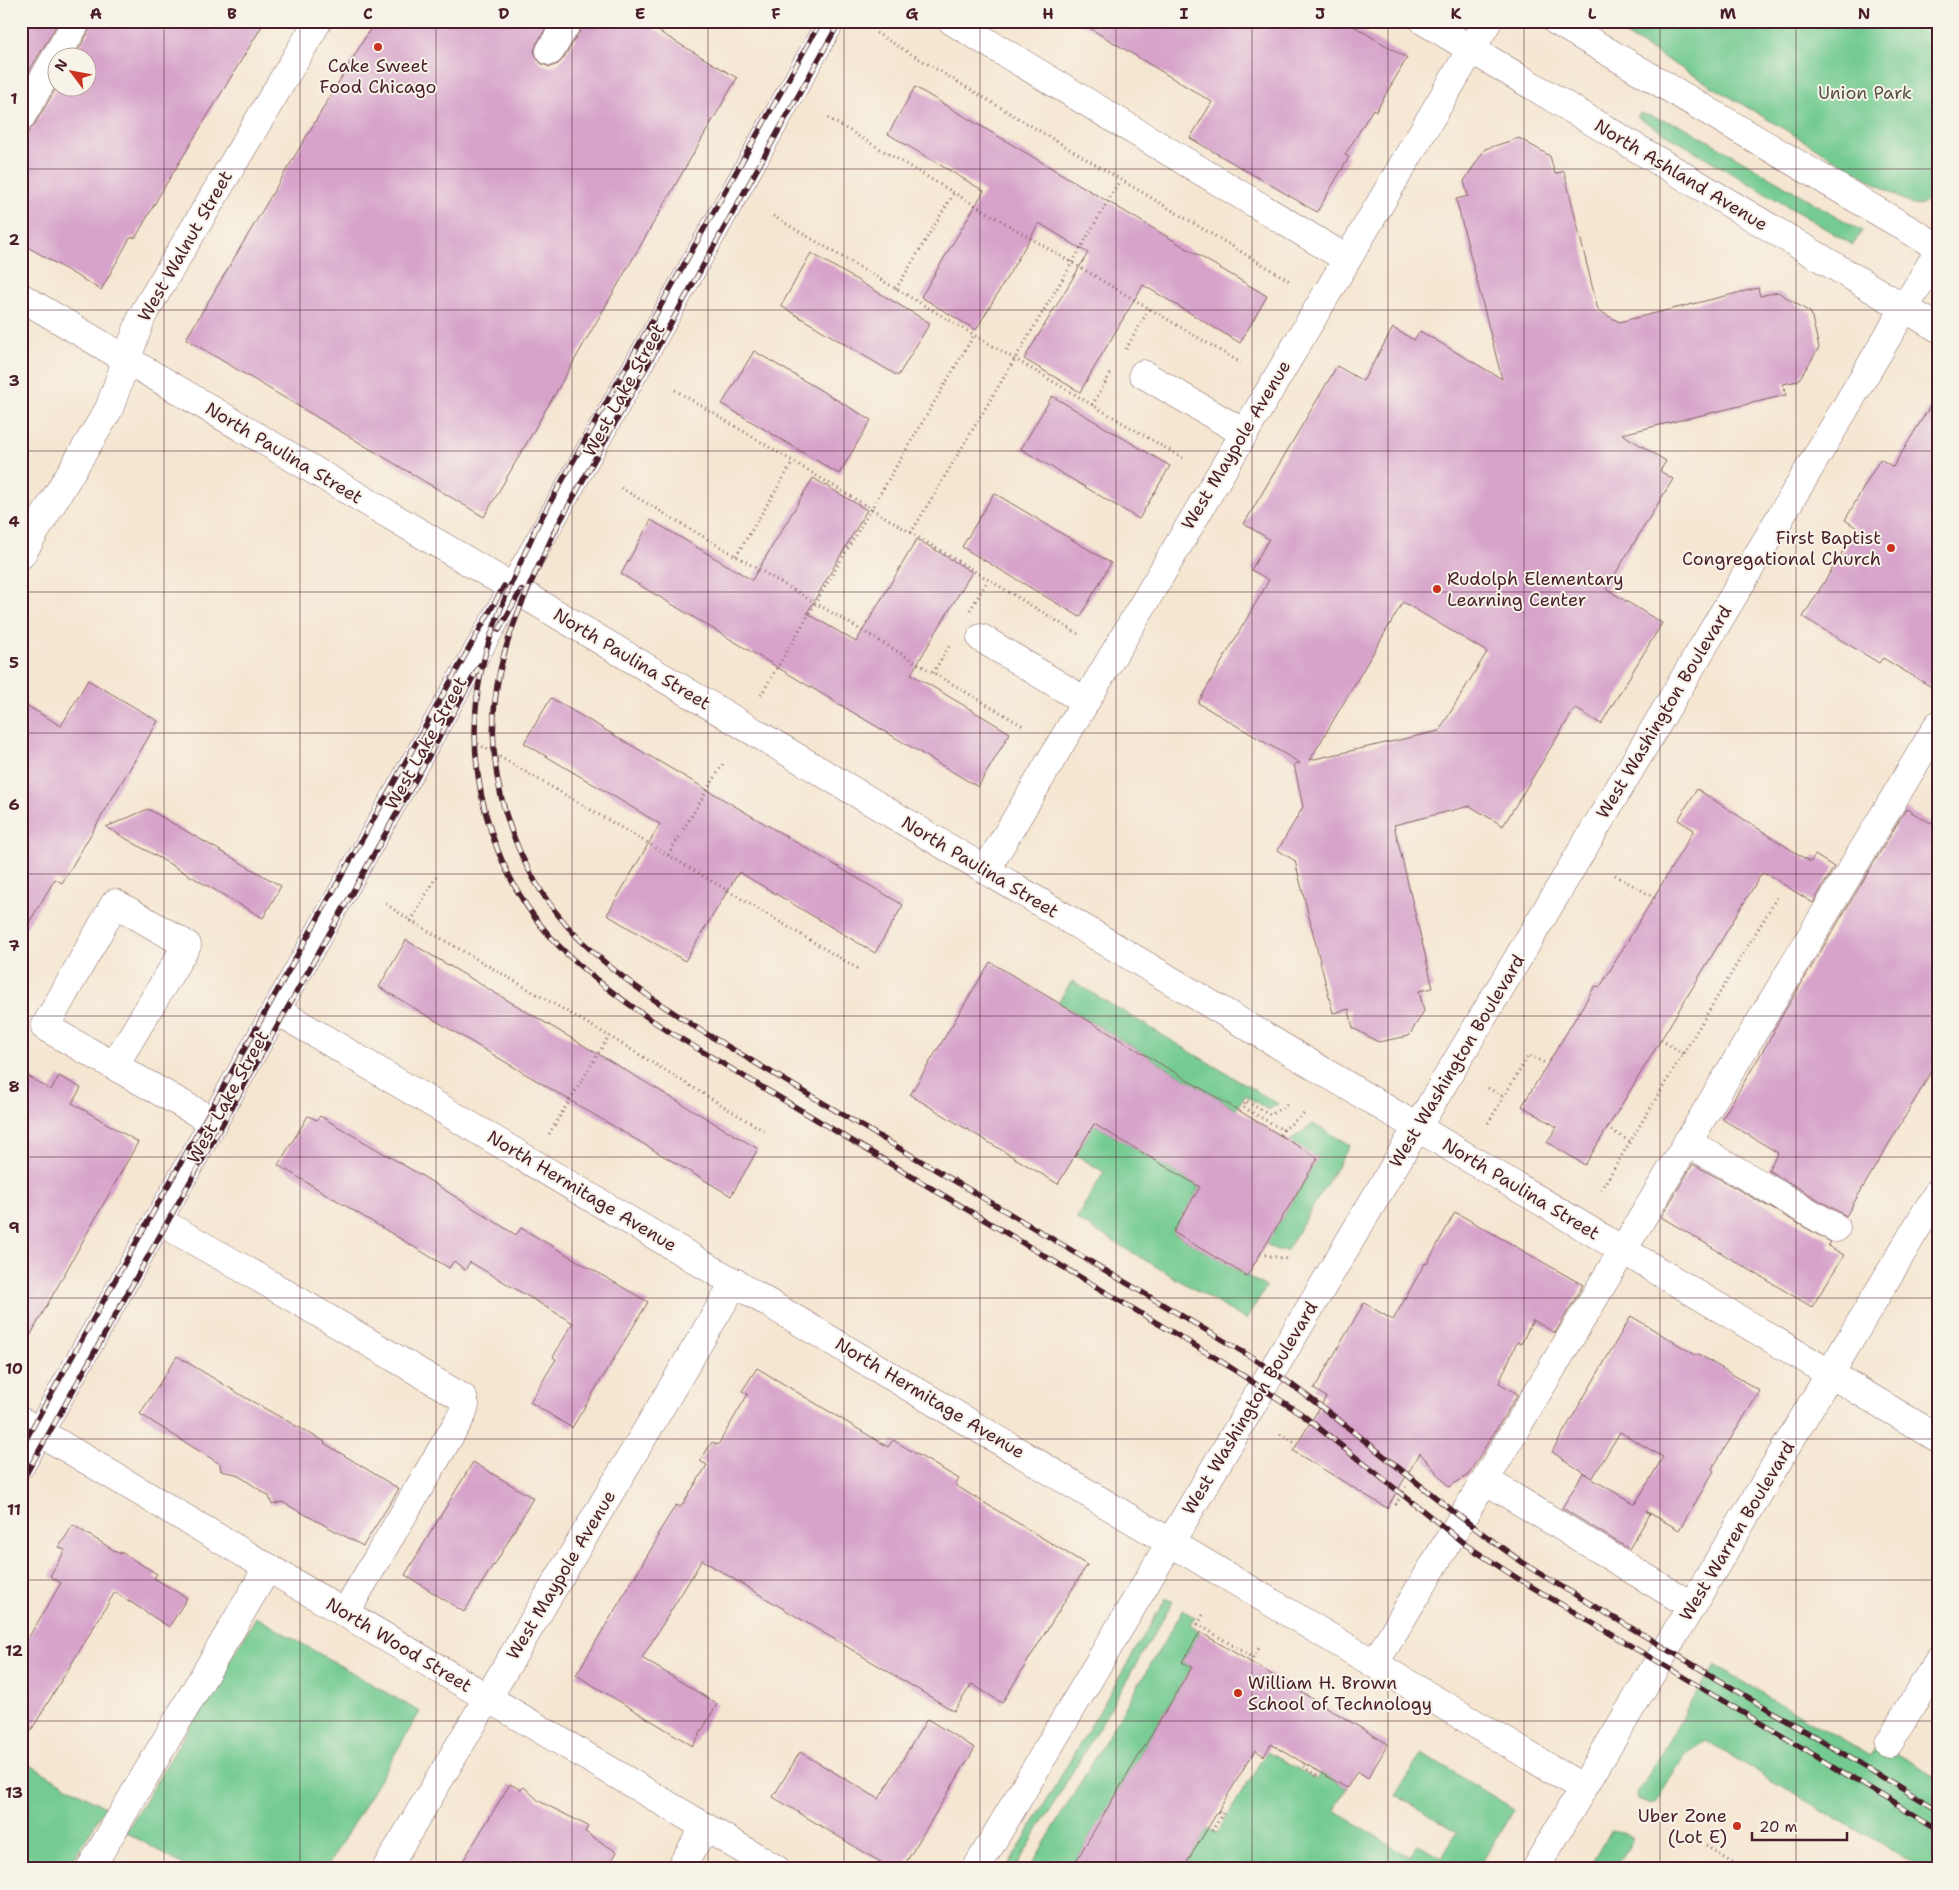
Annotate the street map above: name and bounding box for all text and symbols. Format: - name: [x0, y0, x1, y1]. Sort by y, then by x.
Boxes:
- text: A: [90, 3, 102, 24]
- text: B: [227, 3, 237, 24]
- text: C: [363, 3, 373, 24]
- text: D: [498, 3, 510, 24]
- text: E: [635, 3, 645, 24]
- text: F: [771, 3, 781, 24]
- text: G: [906, 3, 919, 24]
- text: H: [1042, 3, 1054, 24]
- text: I: [1180, 3, 1189, 24]
- text: J: [1315, 3, 1325, 24]
- text: K: [1451, 3, 1462, 24]
- text: L: [1588, 3, 1597, 24]
- text: M: [1720, 3, 1737, 24]
- text: N: [1858, 3, 1870, 24]
- marker: Cake Sweet Food Chicago: [372, 41, 384, 53]
- north arrow: [48, 48, 98, 98]
- place label: Cake Sweet Food Chicago: [320, 54, 436, 99]
- text: N: [50, 56, 72, 75]
- park label: Union Park: [1818, 81, 1912, 105]
- text: 1: [10, 88, 18, 109]
- street label: North Ashland Avenue: [1590, 114, 1772, 236]
- street label: West Walnut Street: [132, 166, 238, 326]
- text: 2: [8, 229, 20, 250]
- street label: West Lake Street: [577, 319, 671, 461]
- street label: West Maypole Avenue: [1176, 356, 1296, 534]
- text: 3: [8, 370, 20, 391]
- street label: North Paulina Street: [201, 396, 367, 510]
- text: 4: [8, 511, 20, 532]
- place label: First Baptist Congregational Church: [1682, 526, 1881, 571]
- marker: First Baptist Congregational Church: [1885, 542, 1897, 554]
- place label: Rudolph Elementary Learning Center: [1447, 567, 1624, 612]
- marker: Rudolph Elementary Learning Center: [1431, 583, 1443, 595]
- street label: West Washington Boulevard: [1591, 601, 1737, 823]
- street label: North Paulina Street: [549, 602, 715, 716]
- text: 5: [9, 652, 19, 673]
- street label: West Lake Street: [379, 672, 473, 814]
- text: 6: [8, 794, 20, 815]
- street label: North Paulina Street: [897, 810, 1063, 924]
- text: 7: [8, 935, 20, 956]
- street label: West Washington Boulevard: [1384, 950, 1530, 1172]
- street label: West Lake Street: [181, 1026, 275, 1168]
- text: 8: [8, 1076, 20, 1097]
- street label: North Hermitage Avenue: [483, 1125, 681, 1257]
- street label: North Paulina Street: [1438, 1132, 1604, 1246]
- text: 9: [8, 1217, 20, 1238]
- street label: West Washington Boulevard: [1177, 1297, 1323, 1519]
- street label: North Hermitage Avenue: [831, 1332, 1029, 1464]
- text: 10: [5, 1358, 23, 1379]
- street label: West Warren Boulevard: [1674, 1437, 1800, 1625]
- street label: West Maypole Avenue: [501, 1486, 621, 1664]
- text: 11: [7, 1499, 21, 1520]
- street label: North Wood Street: [322, 1592, 476, 1698]
- text: 12: [5, 1640, 23, 1661]
- place label: William H. Brown School of Technology: [1248, 1671, 1432, 1716]
- marker: William H. Brown School of Technology: [1232, 1687, 1244, 1699]
- text: 13: [5, 1782, 23, 1803]
- place label: Uber Zone (Lot E): [1638, 1804, 1727, 1849]
- scale bar: [1752, 1810, 1846, 1842]
- text: 20 m: [1759, 1817, 1798, 1837]
- marker: Uber Zone (Lot E): [1731, 1820, 1743, 1832]

